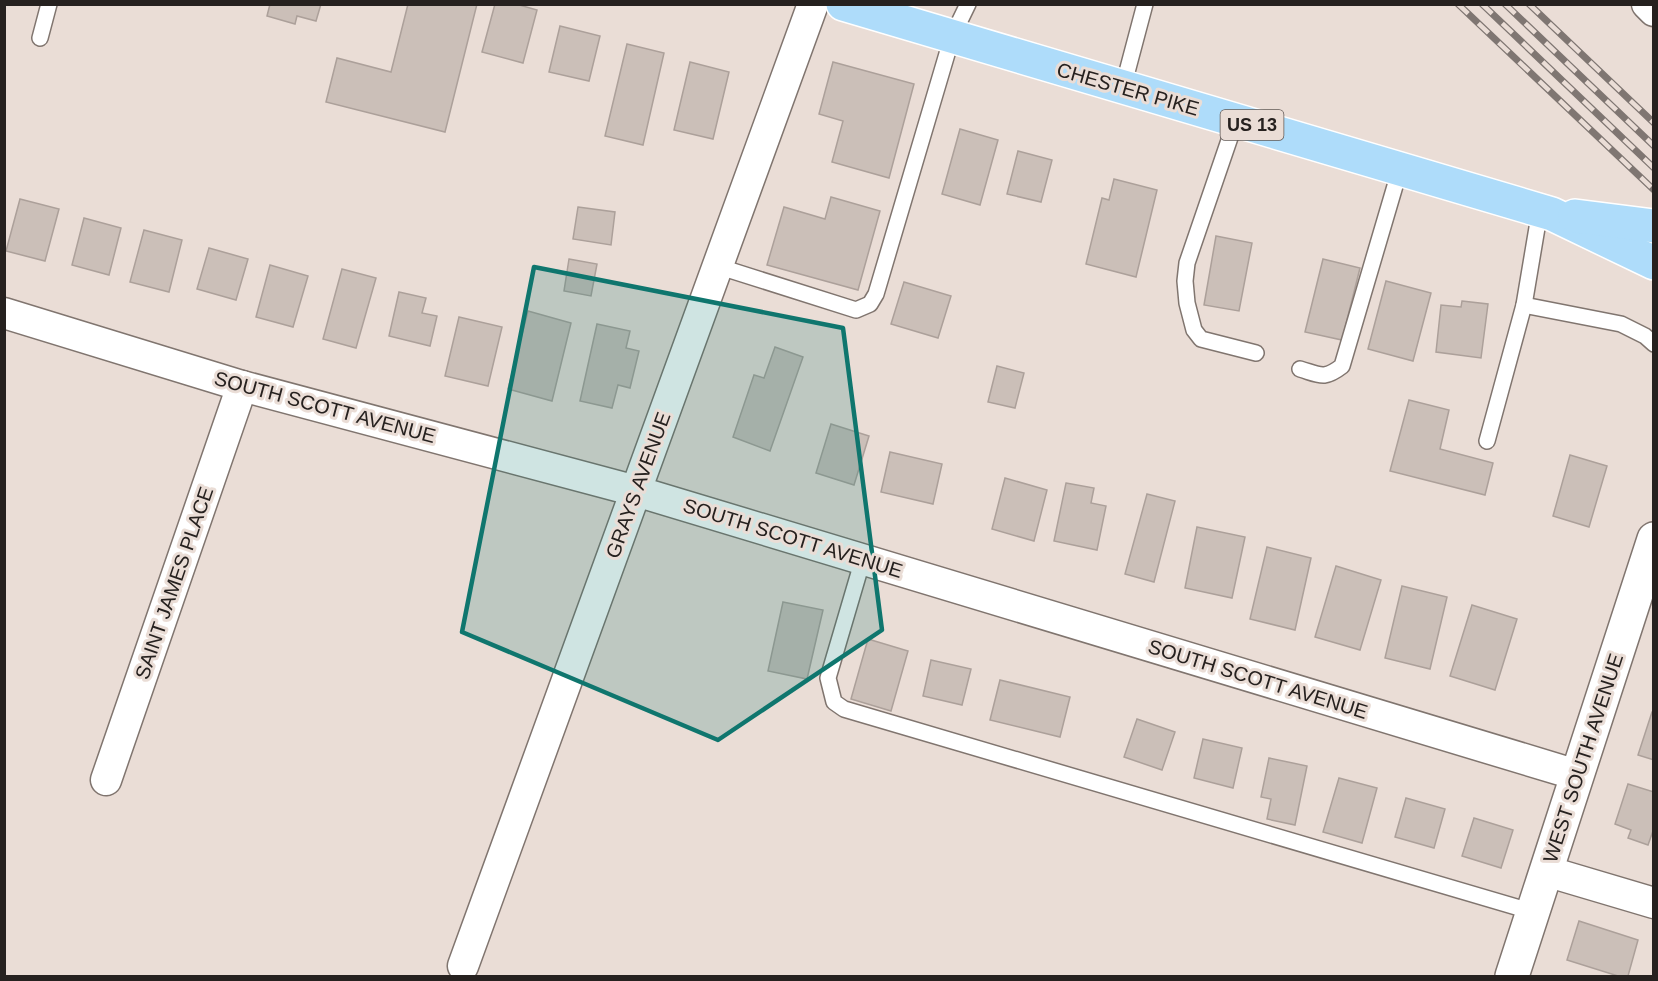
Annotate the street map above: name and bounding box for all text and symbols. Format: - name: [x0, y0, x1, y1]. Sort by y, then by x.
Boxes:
- street label: CHESTER PIKE: [1054, 58, 1202, 120]
- road number: US 13: [1220, 110, 1284, 140]
- street label: SOUTH SCOTT AVENUE: [212, 367, 438, 447]
- street label: GRAYS AVENUE: [601, 409, 675, 561]
- street label: SAINT JAMES PLACE: [131, 484, 217, 682]
- street label: SOUTH SCOTT AVENUE: [681, 494, 905, 582]
- street label: SOUTH SCOTT AVENUE: [1146, 635, 1370, 723]
- street label: WEST SOUTH AVENUE: [1539, 651, 1627, 865]

